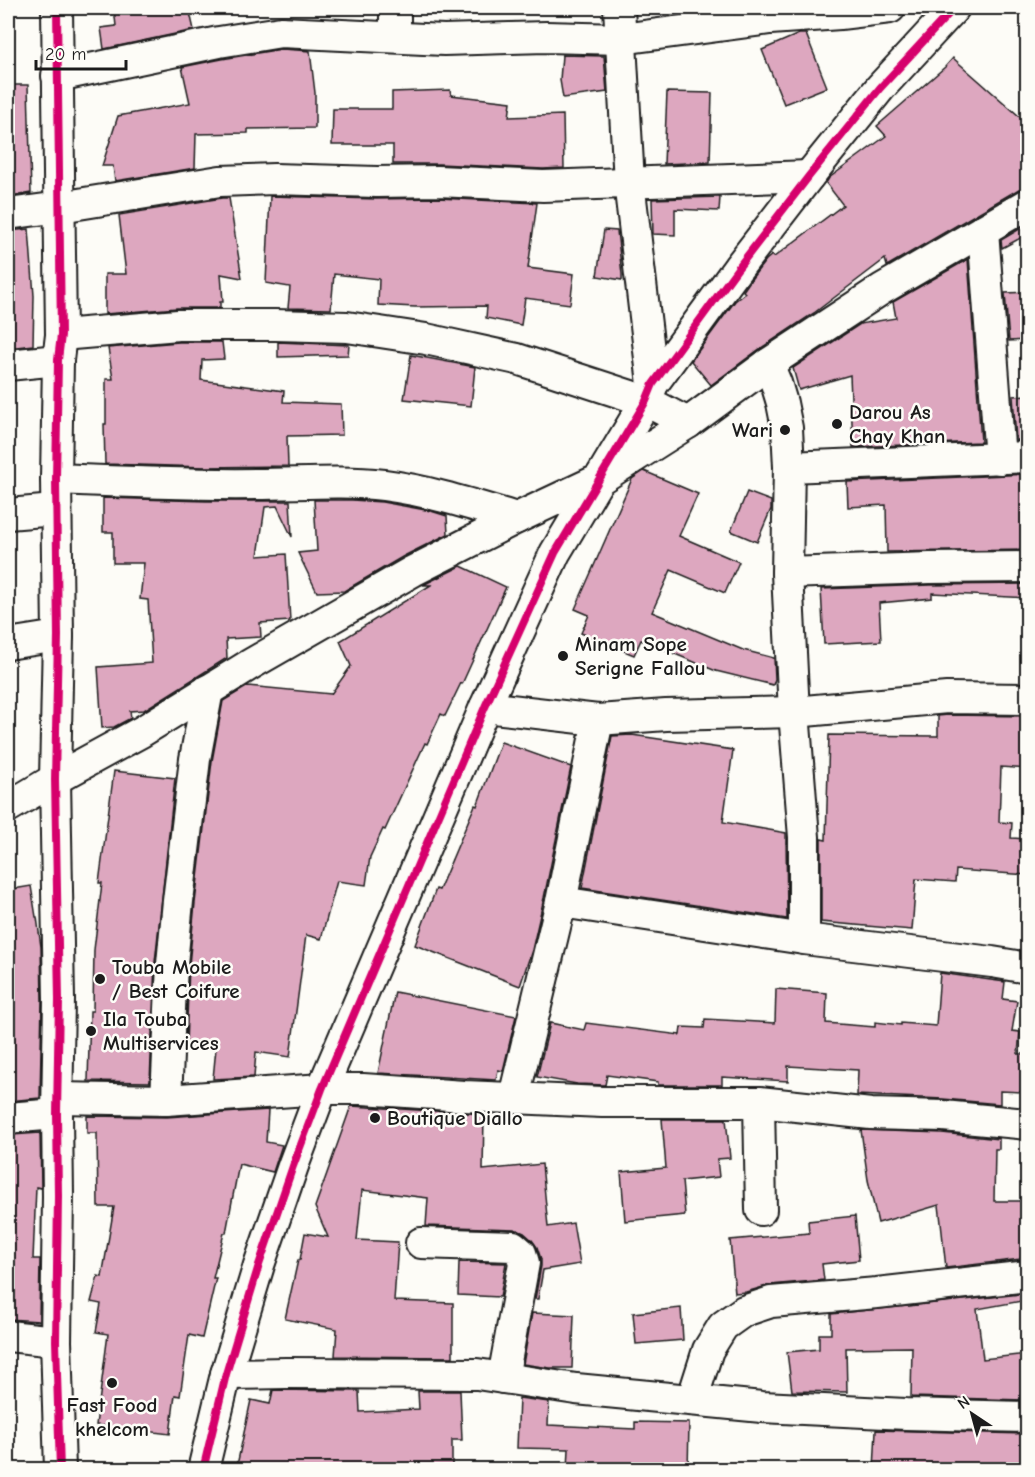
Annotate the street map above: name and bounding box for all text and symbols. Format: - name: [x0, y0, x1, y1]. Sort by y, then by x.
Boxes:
- scale bar: [36, 33, 126, 71]
- text: 20 m: [45, 44, 86, 65]
- place label: Darou As Chay Khan: [849, 400, 945, 448]
- marker: Darou As Chay Khan: [830, 417, 844, 431]
- place label: Wari: [732, 418, 773, 442]
- marker: Wari: [778, 423, 792, 437]
- place label: Minam Sope Serigne Fallou: [575, 632, 706, 680]
- marker: Minam Sope Serigne Fallou: [556, 649, 570, 663]
- place label: Touba Mobile / Best Coifure: [112, 955, 239, 1003]
- marker: Touba Mobile / Best Coifure: [93, 972, 107, 986]
- place label: Ila Touba Multiservices: [103, 1007, 219, 1055]
- marker: Ila Touba Multiservices: [84, 1024, 98, 1038]
- place label: Boutique Diallo: [387, 1106, 523, 1130]
- marker: Boutique Diallo: [368, 1111, 382, 1125]
- marker: Fast Food khelcom: [105, 1376, 119, 1390]
- north arrow: [942, 1384, 1002, 1444]
- text: N: [954, 1392, 973, 1413]
- place label: Fast Food khelcom: [66, 1393, 158, 1441]

